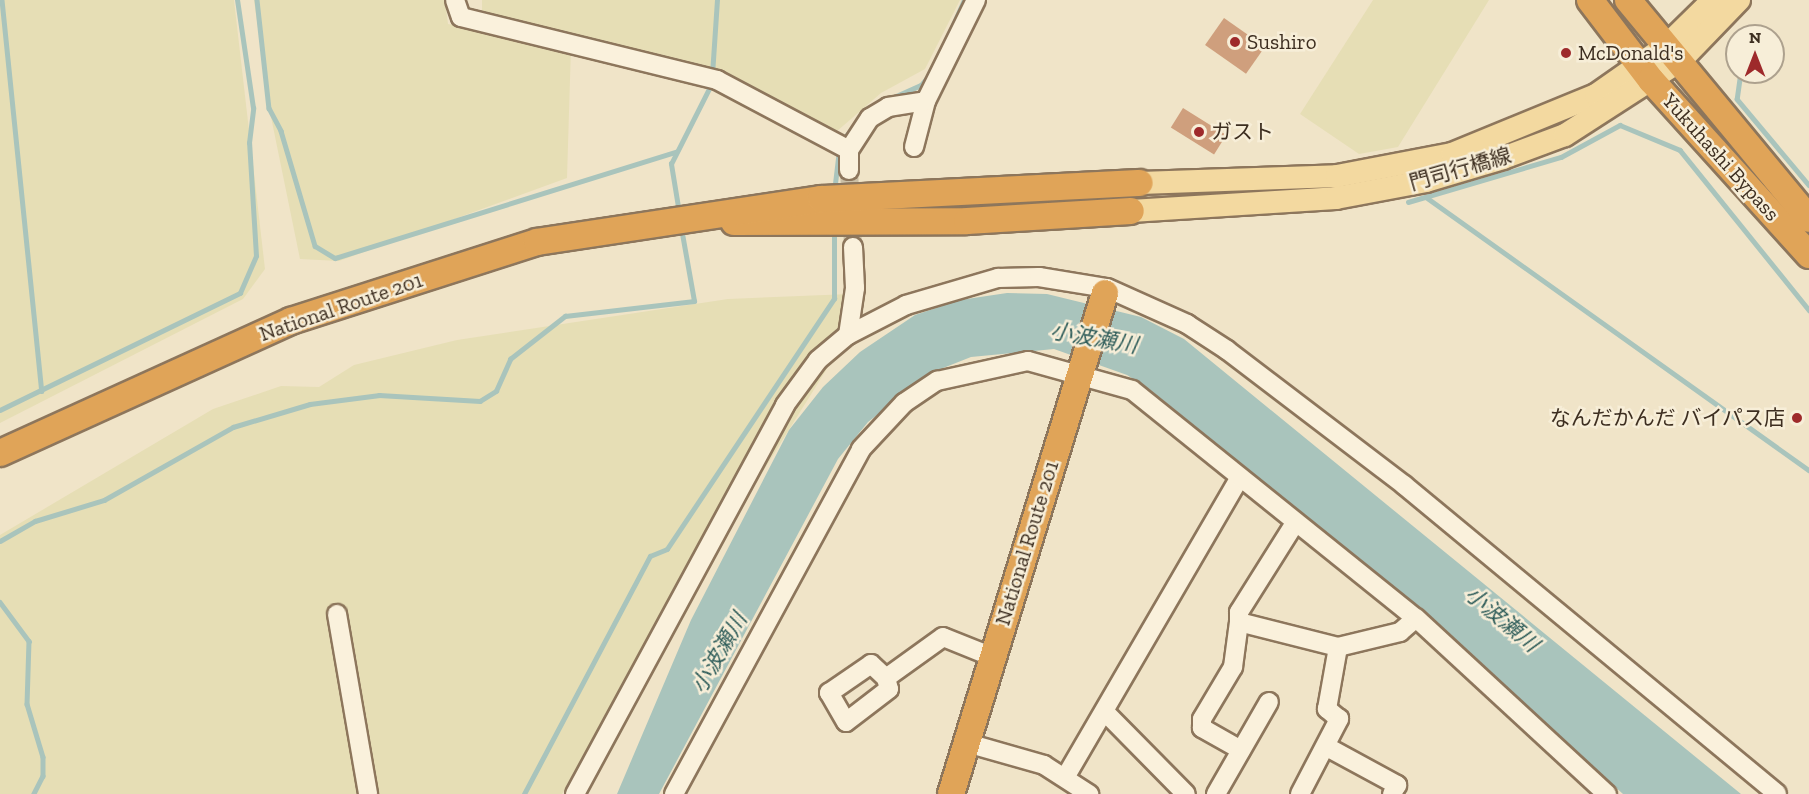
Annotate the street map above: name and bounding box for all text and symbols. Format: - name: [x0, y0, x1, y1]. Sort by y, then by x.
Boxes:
- north arrow: [1725, 24, 1785, 84]
- text: N: [1749, 28, 1761, 47]
- place label: Sushiro: [1247, 29, 1316, 55]
- marker: Sushiro: [1228, 35, 1242, 49]
- place label: McDonald's: [1578, 40, 1683, 66]
- marker: McDonald's: [1559, 46, 1573, 60]
- street label: Yukuhashi Bypass: [1657, 88, 1785, 226]
- place label: ガスト: [1211, 119, 1274, 145]
- marker: ガスト: [1192, 125, 1206, 139]
- street label: 門司行橋線: [1406, 142, 1514, 196]
- street label: National Route 201: [256, 267, 426, 347]
- water label: 小波瀬川: [1048, 317, 1140, 359]
- place label: なんだかんだ バイパス店: [1549, 405, 1785, 431]
- marker: なんだかんだ バイパス店: [1790, 411, 1804, 425]
- street label: National Route 201: [990, 458, 1064, 628]
- water label: 小波瀬川: [1460, 581, 1544, 657]
- water label: 小波瀬川: [686, 608, 752, 698]

